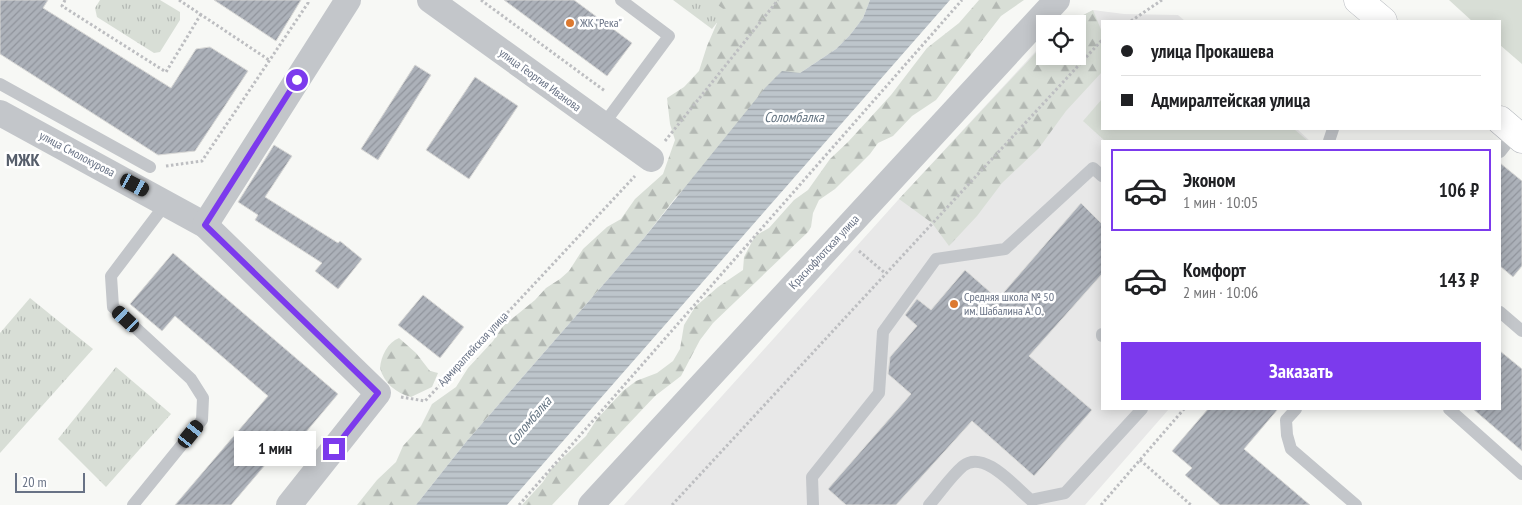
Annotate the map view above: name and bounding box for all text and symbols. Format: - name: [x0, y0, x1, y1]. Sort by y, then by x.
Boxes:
- place label: ЖК "Река": [579, 15, 622, 30]
- map controls: [1036, 15, 1086, 65]
- button: locate: [1036, 15, 1086, 65]
- marker: ЖК "Река": [564, 17, 576, 29]
- text: улица Прокашева: [1151, 39, 1274, 63]
- street label: улица Георгия Иванова: [496, 45, 584, 115]
- route start: [286, 69, 308, 91]
- text: Адмиралтейская улица: [1151, 88, 1310, 112]
- water label: Соломбалка: [764, 108, 825, 126]
- street label: улица Смолокурова: [37, 127, 118, 180]
- district label: МЖК: [6, 148, 41, 171]
- icon: car: [1123, 168, 1168, 213]
- text: Эконом: [1183, 168, 1236, 192]
- car: [118, 171, 151, 199]
- text: 106 ₽: [1439, 178, 1479, 202]
- text: 1 мин · 10:05: [1183, 192, 1258, 212]
- street label: Краснофлотская улица: [785, 211, 862, 292]
- icon: car: [1123, 258, 1168, 303]
- text: Комфорт: [1183, 258, 1246, 282]
- text: 143 ₽: [1439, 268, 1479, 292]
- text: 2 мин · 10:06: [1183, 282, 1258, 302]
- place label: Средняя школа № 50 им. Шабалина А. О.: [964, 289, 1054, 318]
- marker: Средняя школа № 50 им. Шабалина А. О.: [948, 298, 960, 310]
- car: [109, 303, 142, 335]
- street label: Адмиралтейская улица: [434, 308, 511, 389]
- button: Заказать: [1121, 342, 1481, 400]
- water label: Соломбалка: [503, 392, 556, 449]
- car: [175, 418, 206, 450]
- callout: 1 мин: [234, 432, 316, 466]
- text: 1 мин: [258, 438, 292, 458]
- route end: [323, 438, 345, 460]
- scale bar: [15, 470, 85, 493]
- text: 20 m: [22, 473, 47, 491]

